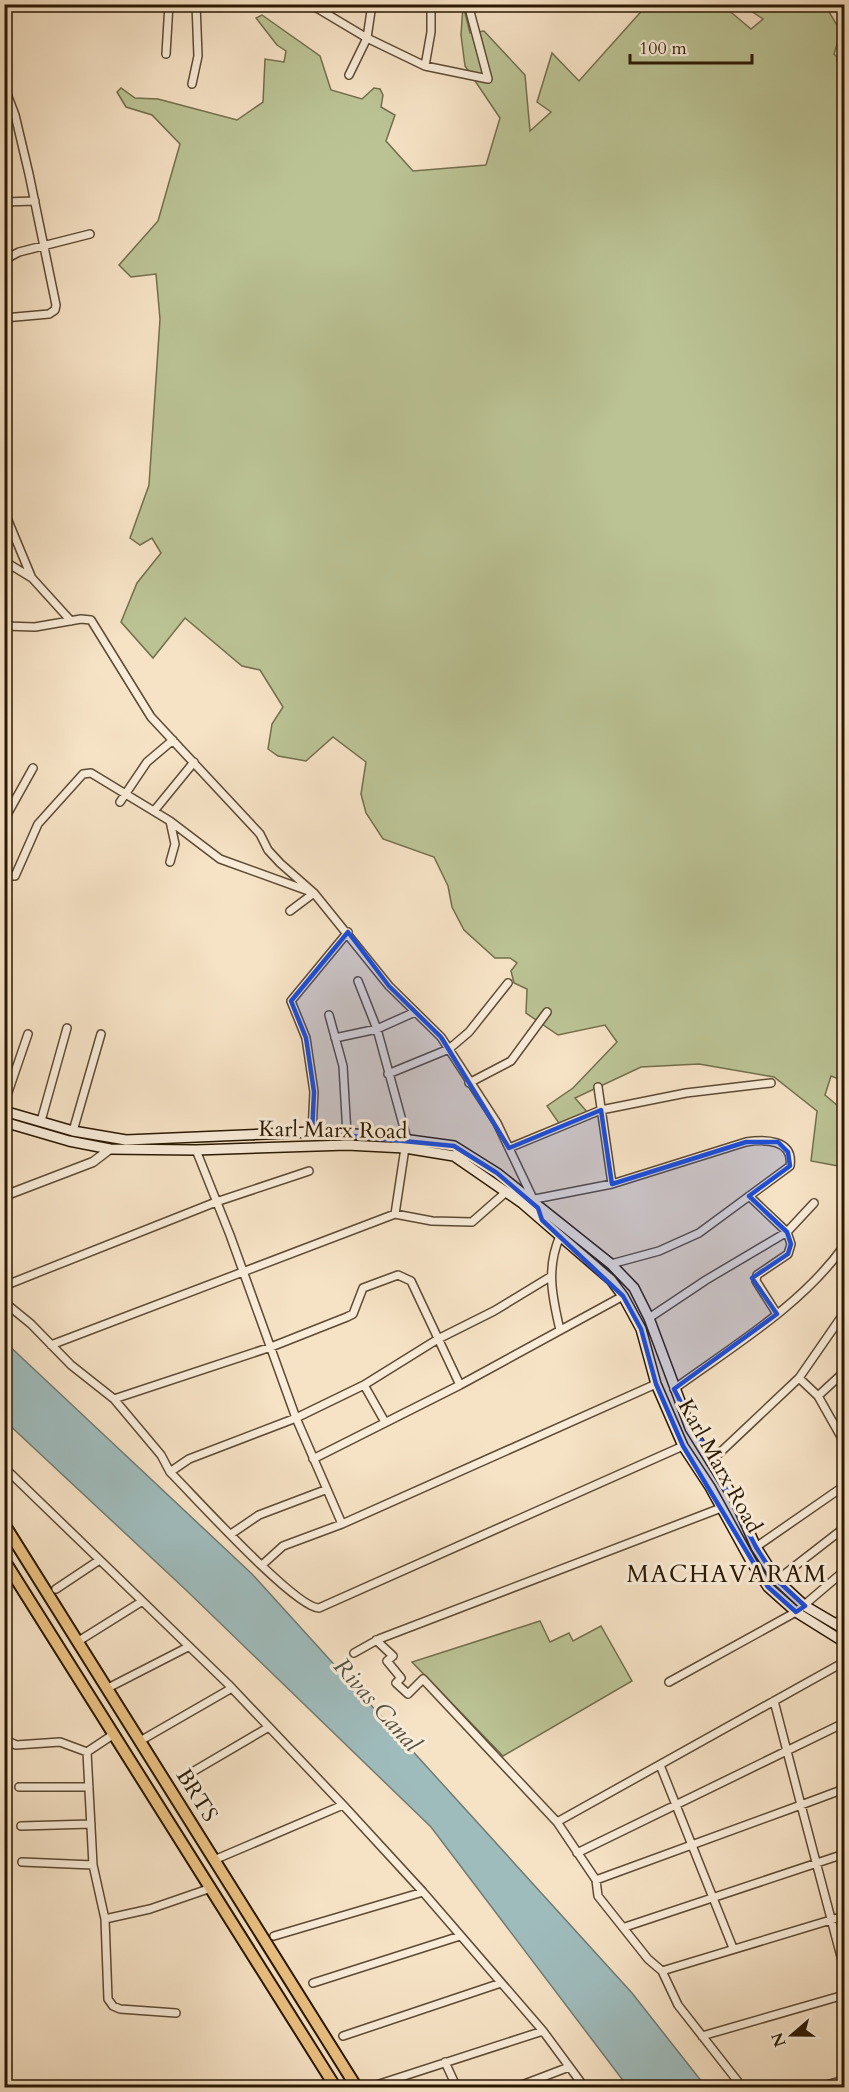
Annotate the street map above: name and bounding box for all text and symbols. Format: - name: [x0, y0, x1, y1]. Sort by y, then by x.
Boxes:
- scale bar: [630, 27, 752, 65]
- text: 100 m: [639, 36, 687, 61]
- street label: Karl Marx Road: [258, 1114, 408, 1146]
- street label: Karl Marx Road: [671, 1394, 769, 1539]
- district label: MACHAVARAM: [626, 1558, 828, 1591]
- water label: Rivas Canal: [326, 1651, 429, 1760]
- street label: BRTS: [169, 1763, 225, 1827]
- north arrow: [762, 2005, 822, 2065]
- text: N: [766, 2029, 792, 2050]

